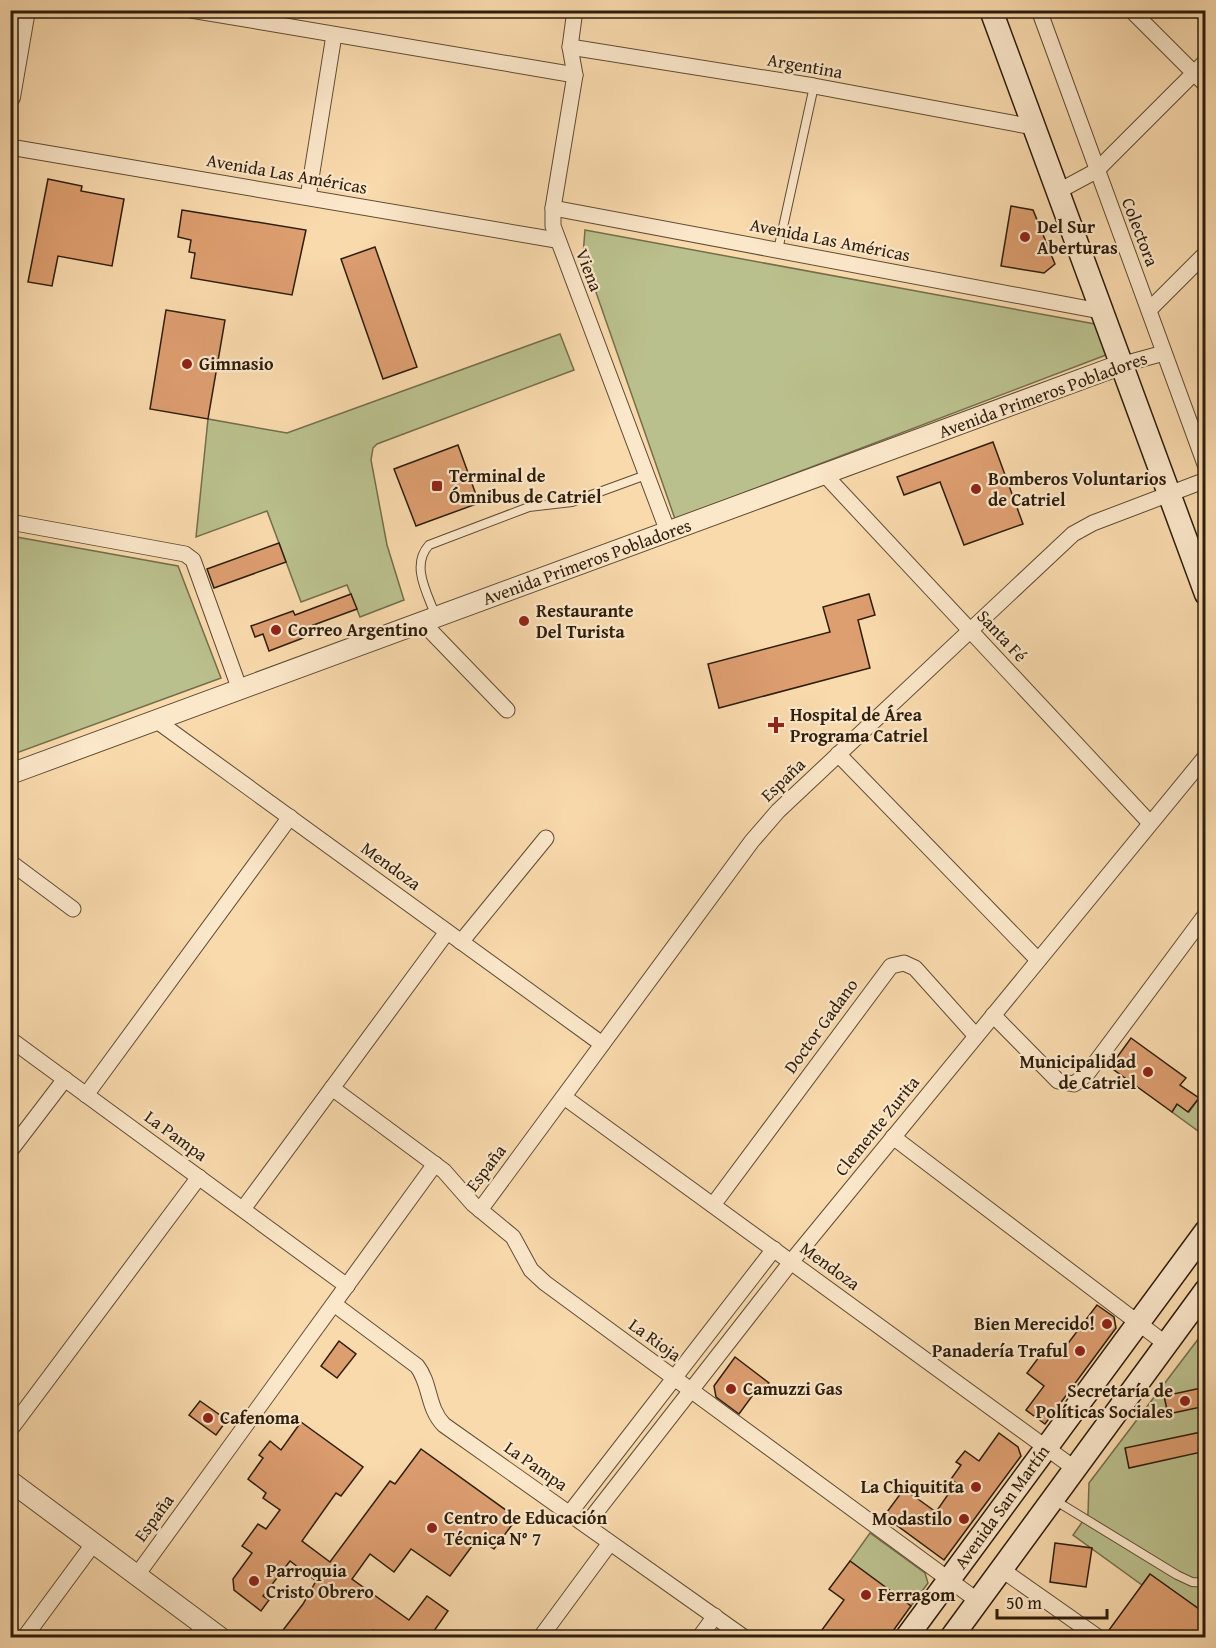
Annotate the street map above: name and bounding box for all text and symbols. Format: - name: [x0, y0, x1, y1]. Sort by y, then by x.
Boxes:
- street label: Argentina: [765, 46, 845, 85]
- street label: Avenida Las Américas: [205, 146, 370, 201]
- street label: Colectora: [1115, 193, 1166, 271]
- street label: Avenida Las Américas: [748, 211, 913, 268]
- place label: Del Sur Aberturas: [1037, 213, 1118, 261]
- marker: Del Sur Aberturas: [1018, 230, 1032, 244]
- street label: Viena: [569, 244, 610, 296]
- street label: Avenida Primeros Pobladores: [935, 344, 1151, 445]
- place label: Gimnasio: [199, 350, 274, 377]
- marker: Gimnasio: [180, 357, 194, 371]
- place label: Terminal de Ómnibus de Catriel: [449, 462, 602, 510]
- place label: Bomberos Voluntarios de Catriel: [988, 465, 1167, 513]
- marker: Terminal de Ómnibus de Catriel: [430, 479, 444, 493]
- marker: Bomberos Voluntarios de Catriel: [969, 482, 983, 496]
- street label: Avenida Primeros Pobladores: [479, 511, 695, 612]
- place label: Restaurante Del Turista: [536, 597, 634, 645]
- street label: Santa Fé: [971, 603, 1034, 668]
- marker: Restaurante Del Turista: [517, 614, 531, 628]
- place label: Correo Argentino: [288, 616, 428, 643]
- marker: Correo Argentino: [269, 623, 283, 637]
- place label: Hospital de Área Programa Catriel: [790, 701, 928, 749]
- marker: Hospital de Área Programa Catriel: [767, 716, 785, 734]
- street label: España: [754, 751, 811, 808]
- street label: Mendoza: [356, 835, 427, 897]
- street label: Doctor Gadano: [777, 973, 864, 1079]
- place label: Municipalidad de Catriel: [1020, 1048, 1137, 1096]
- marker: Municipalidad de Catriel: [1141, 1065, 1155, 1079]
- street label: Clemente Zurita: [828, 1069, 926, 1182]
- street label: La Pampa: [139, 1103, 214, 1168]
- street label: España: [459, 1138, 513, 1197]
- street label: Mendoza: [795, 1235, 866, 1297]
- place label: Bien Merecido!: [974, 1310, 1095, 1337]
- street label: La Rioja: [623, 1311, 688, 1368]
- marker: Bien Merecido!: [1100, 1317, 1114, 1331]
- place label: Panadería Traful: [932, 1337, 1068, 1364]
- marker: Panadería Traful: [1073, 1344, 1087, 1358]
- place label: Camuzzi Gas: [743, 1375, 843, 1402]
- place label: Secretaría de Políticas Sociales: [1036, 1377, 1173, 1425]
- marker: Camuzzi Gas: [724, 1382, 738, 1396]
- marker: Secretaría de Políticas Sociales: [1178, 1394, 1192, 1408]
- place label: Cafenoma: [220, 1404, 300, 1431]
- marker: Cafenoma: [201, 1411, 215, 1425]
- street label: La Pampa: [499, 1434, 574, 1498]
- street label: Avenida San Martín: [947, 1439, 1056, 1574]
- place label: La Chiquitita: [861, 1473, 965, 1500]
- marker: La Chiquitita: [969, 1480, 983, 1494]
- street label: España: [127, 1488, 180, 1547]
- place label: Centro de Educación Técnica N° 7: [444, 1504, 607, 1552]
- place label: Modastilo: [872, 1505, 952, 1532]
- marker: Modastilo: [957, 1512, 971, 1526]
- marker: Centro de Educación Técnica N° 7: [425, 1521, 439, 1535]
- place label: Parroquia Cristo Obrero: [266, 1557, 374, 1605]
- marker: Parroquia Cristo Obrero: [247, 1574, 261, 1588]
- place label: Ferragom: [878, 1581, 956, 1608]
- scale bar: [997, 1582, 1106, 1620]
- marker: Ferragom: [859, 1588, 873, 1602]
- text: 50 m: [1006, 1589, 1042, 1616]

